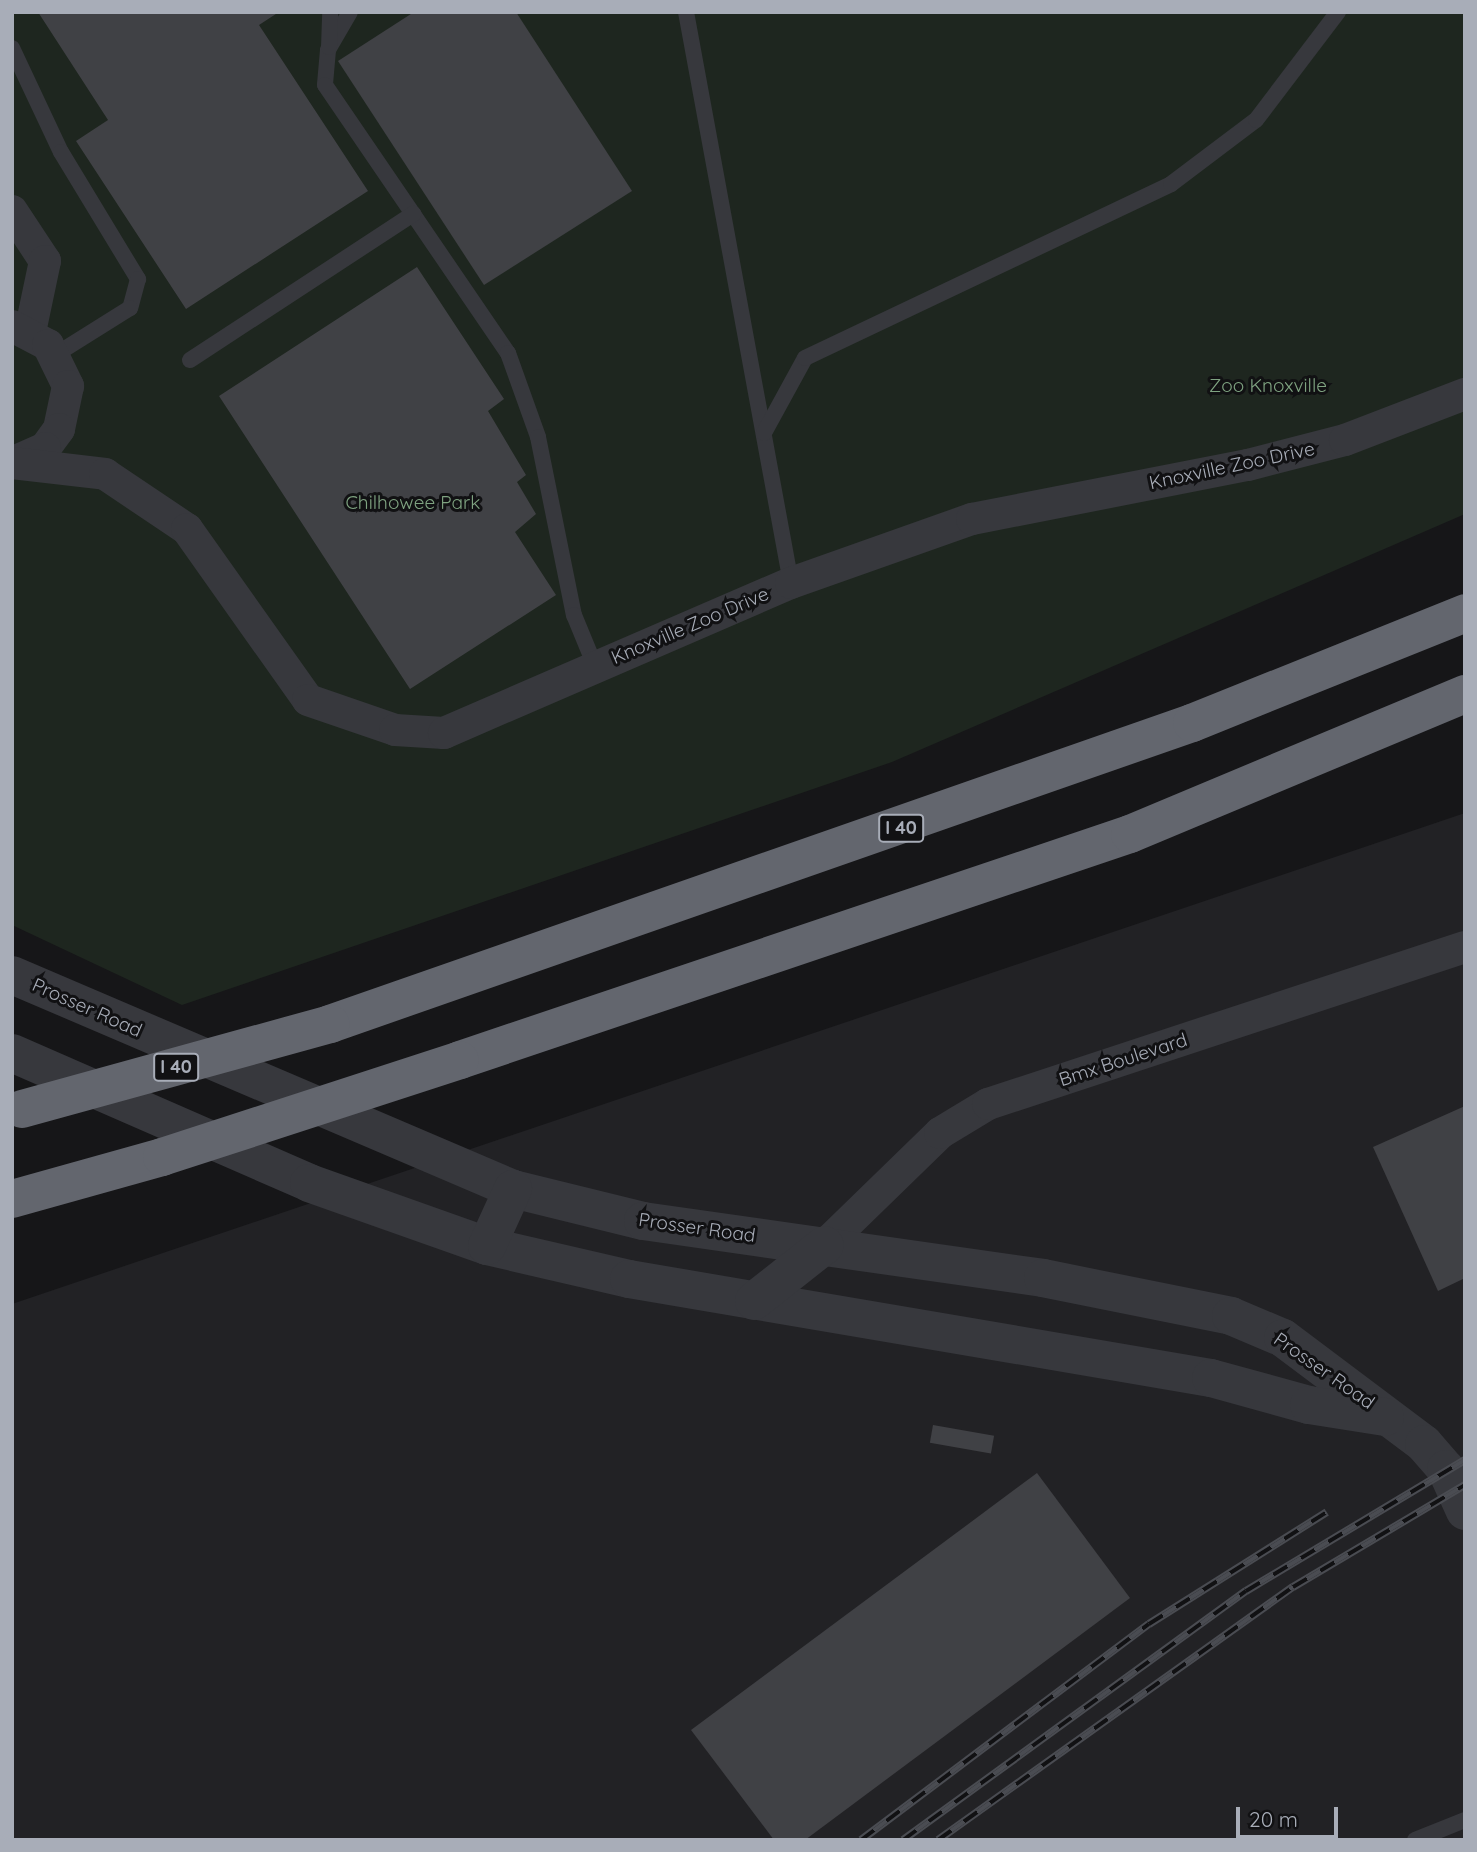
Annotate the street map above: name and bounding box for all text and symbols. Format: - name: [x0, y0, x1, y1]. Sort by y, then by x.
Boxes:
- park label: Zoo Knoxville: [1209, 375, 1327, 397]
- street label: Knoxville Zoo Drive: [1147, 437, 1317, 495]
- park label: Chilhowee Park: [345, 492, 481, 514]
- street label: Knoxville Zoo Drive: [608, 583, 772, 669]
- road number: I 40: [876, 814, 926, 842]
- street label: Prosser Road: [29, 974, 145, 1042]
- street label: Bmx Boulevard: [1056, 1029, 1190, 1091]
- road number: I 40: [152, 1052, 200, 1082]
- street label: Prosser Road: [637, 1209, 757, 1247]
- street label: Prosser Road: [1269, 1328, 1379, 1414]
- scale bar: [1239, 1792, 1340, 1836]
- text: 20 m: [1249, 1806, 1298, 1832]

